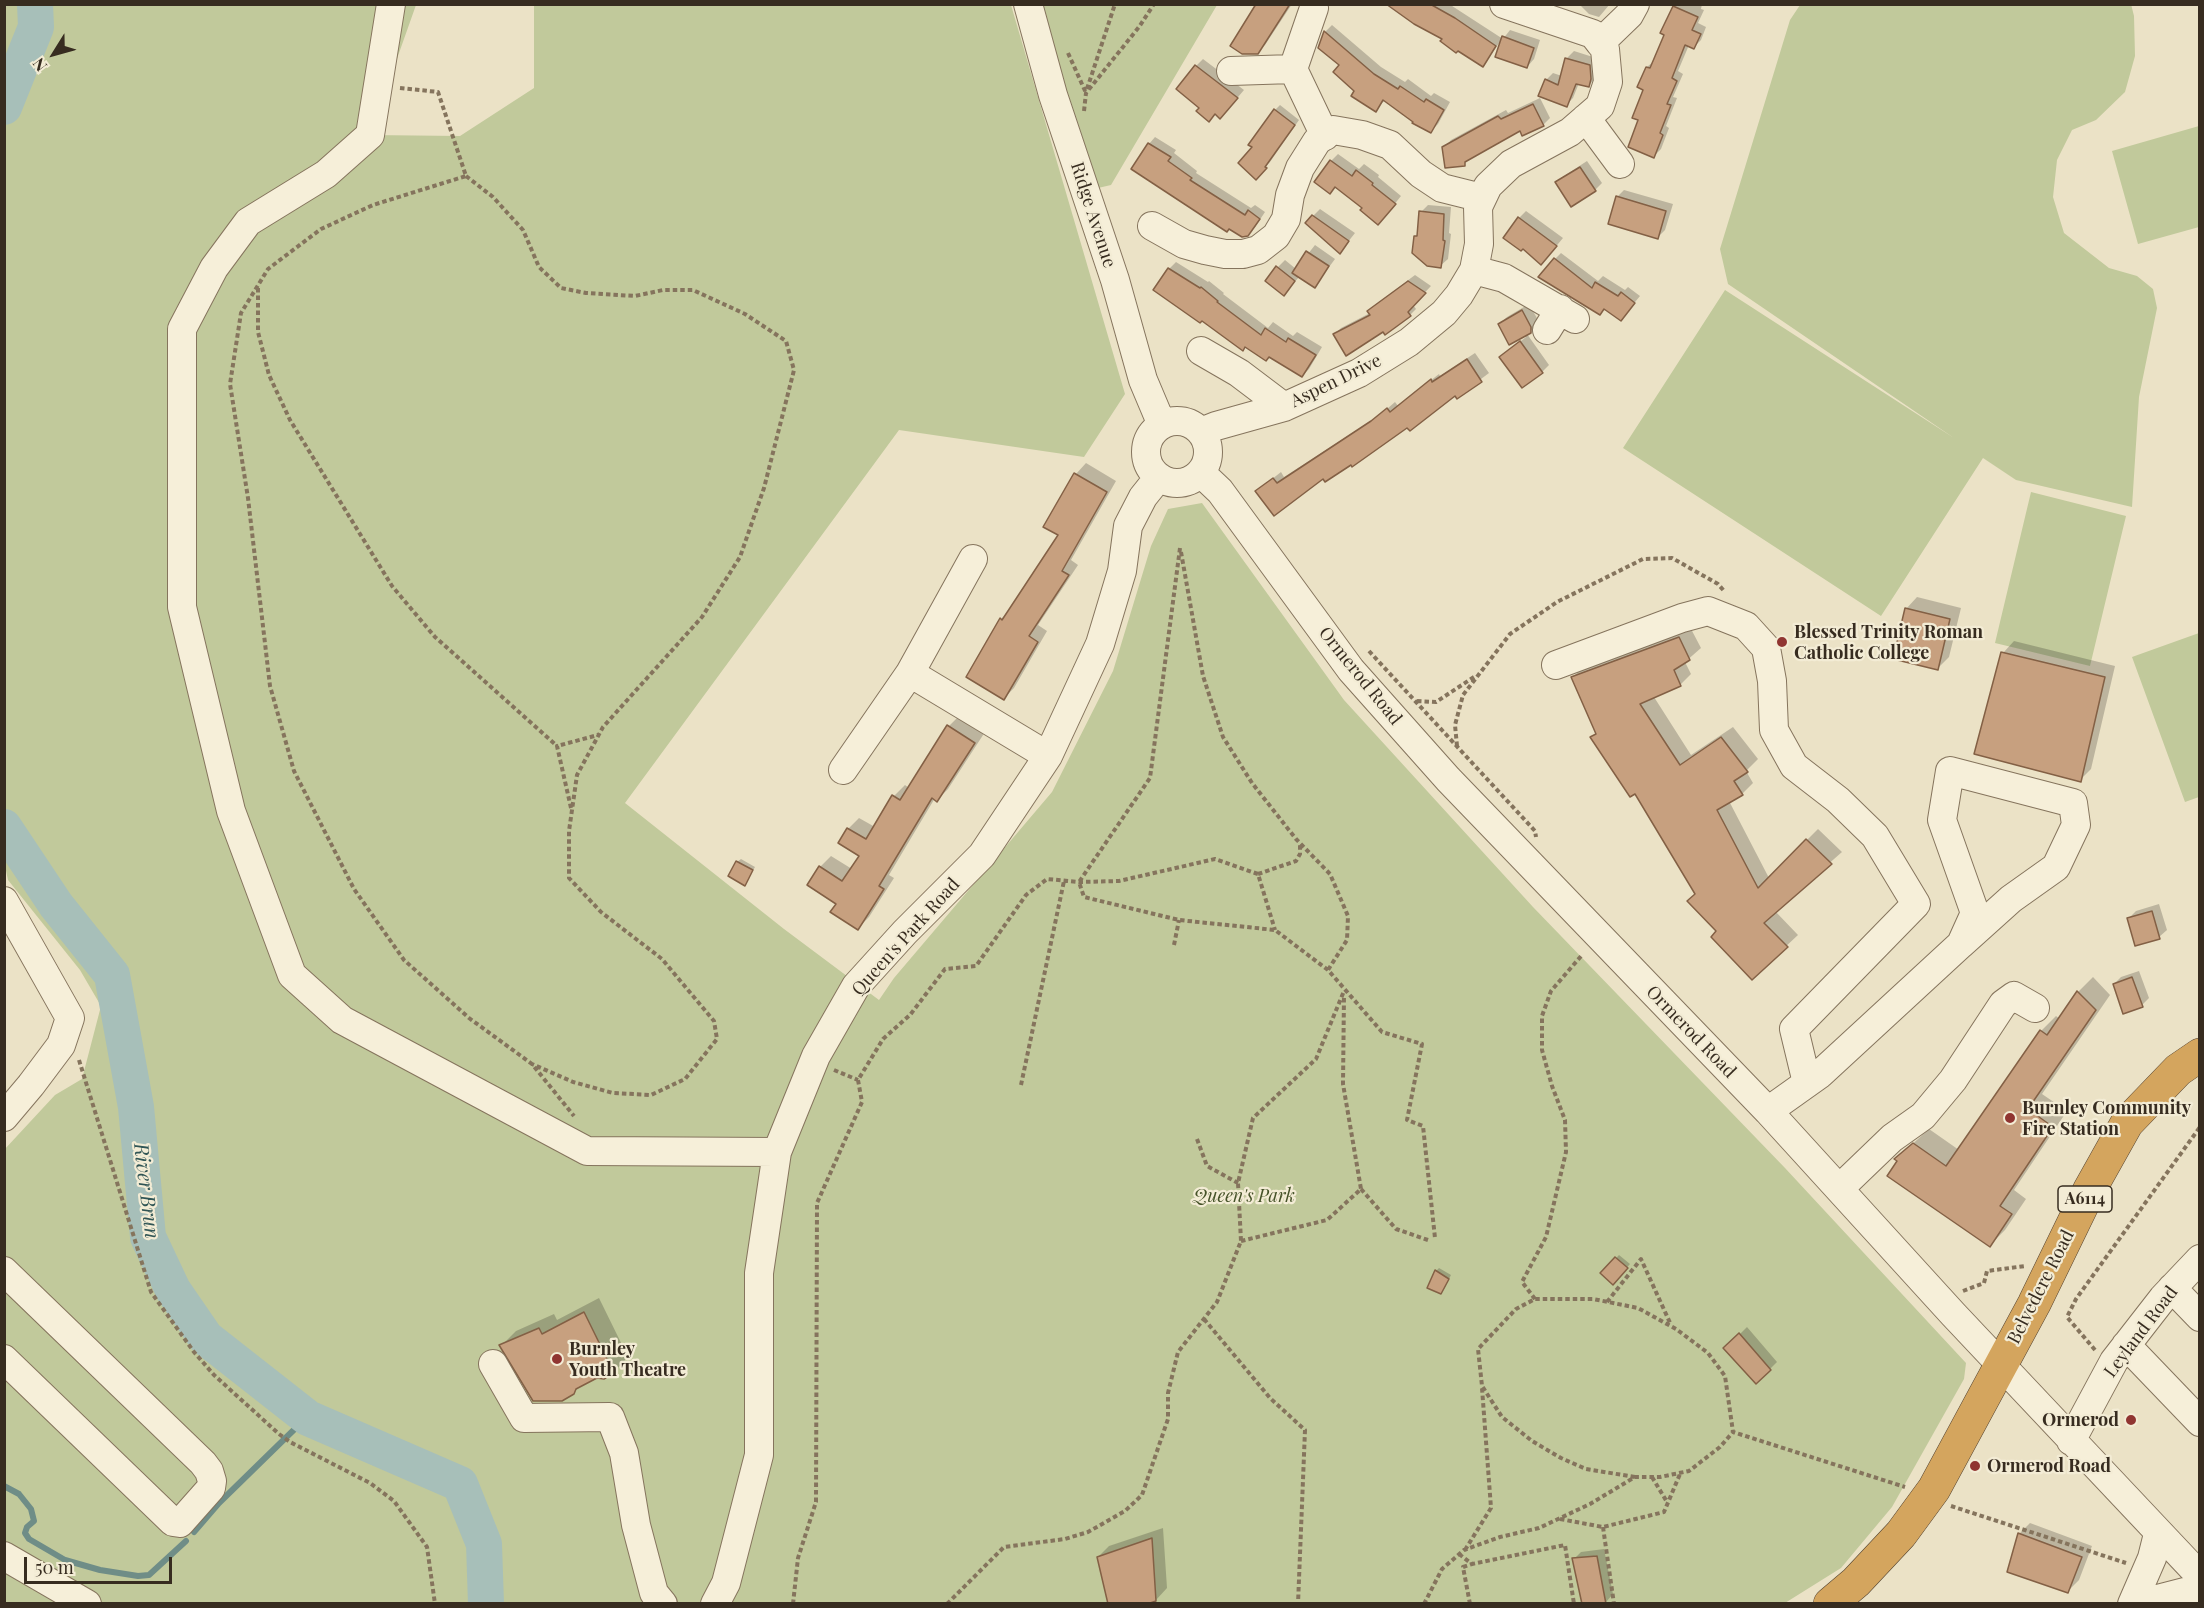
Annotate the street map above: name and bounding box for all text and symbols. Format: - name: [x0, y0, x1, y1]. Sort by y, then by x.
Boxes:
- north arrow: [24, 24, 84, 84]
- text: N: [27, 54, 51, 76]
- street label: Ridge Avenue: [1066, 159, 1120, 271]
- street label: Aspen Drive: [1287, 350, 1385, 412]
- place label: Blessed Trinity Roman Catholic College: [1794, 621, 1983, 664]
- street label: Ormerod Road: [1314, 623, 1406, 729]
- marker: Blessed Trinity Roman Catholic College: [1775, 635, 1789, 649]
- street label: Queen's Park Road: [848, 874, 964, 1000]
- street label: Ormerod Road: [1642, 981, 1740, 1083]
- place label: Burnley Community Fire Station: [2022, 1097, 2191, 1140]
- marker: Burnley Community Fire Station: [2003, 1111, 2017, 1125]
- water label: River Brun: [128, 1142, 164, 1240]
- park label: Queen's Park: [1193, 1185, 1295, 1207]
- road number: A6114: [2058, 1186, 2112, 1212]
- street label: Belvedere Road: [2003, 1226, 2079, 1348]
- street label: Leyland Road: [2100, 1282, 2182, 1382]
- place label: Burnley Youth Theatre: [569, 1338, 686, 1380]
- marker: Burnley Youth Theatre: [550, 1352, 564, 1366]
- place label: Ormerod: [2042, 1409, 2119, 1431]
- marker: Ormerod: [2124, 1413, 2138, 1427]
- place label: Ormerod Road: [1987, 1455, 2111, 1477]
- marker: Ormerod Road: [1968, 1459, 1982, 1473]
- scale bar: [27, 1545, 176, 1583]
- text: 50 m: [35, 1555, 74, 1579]

